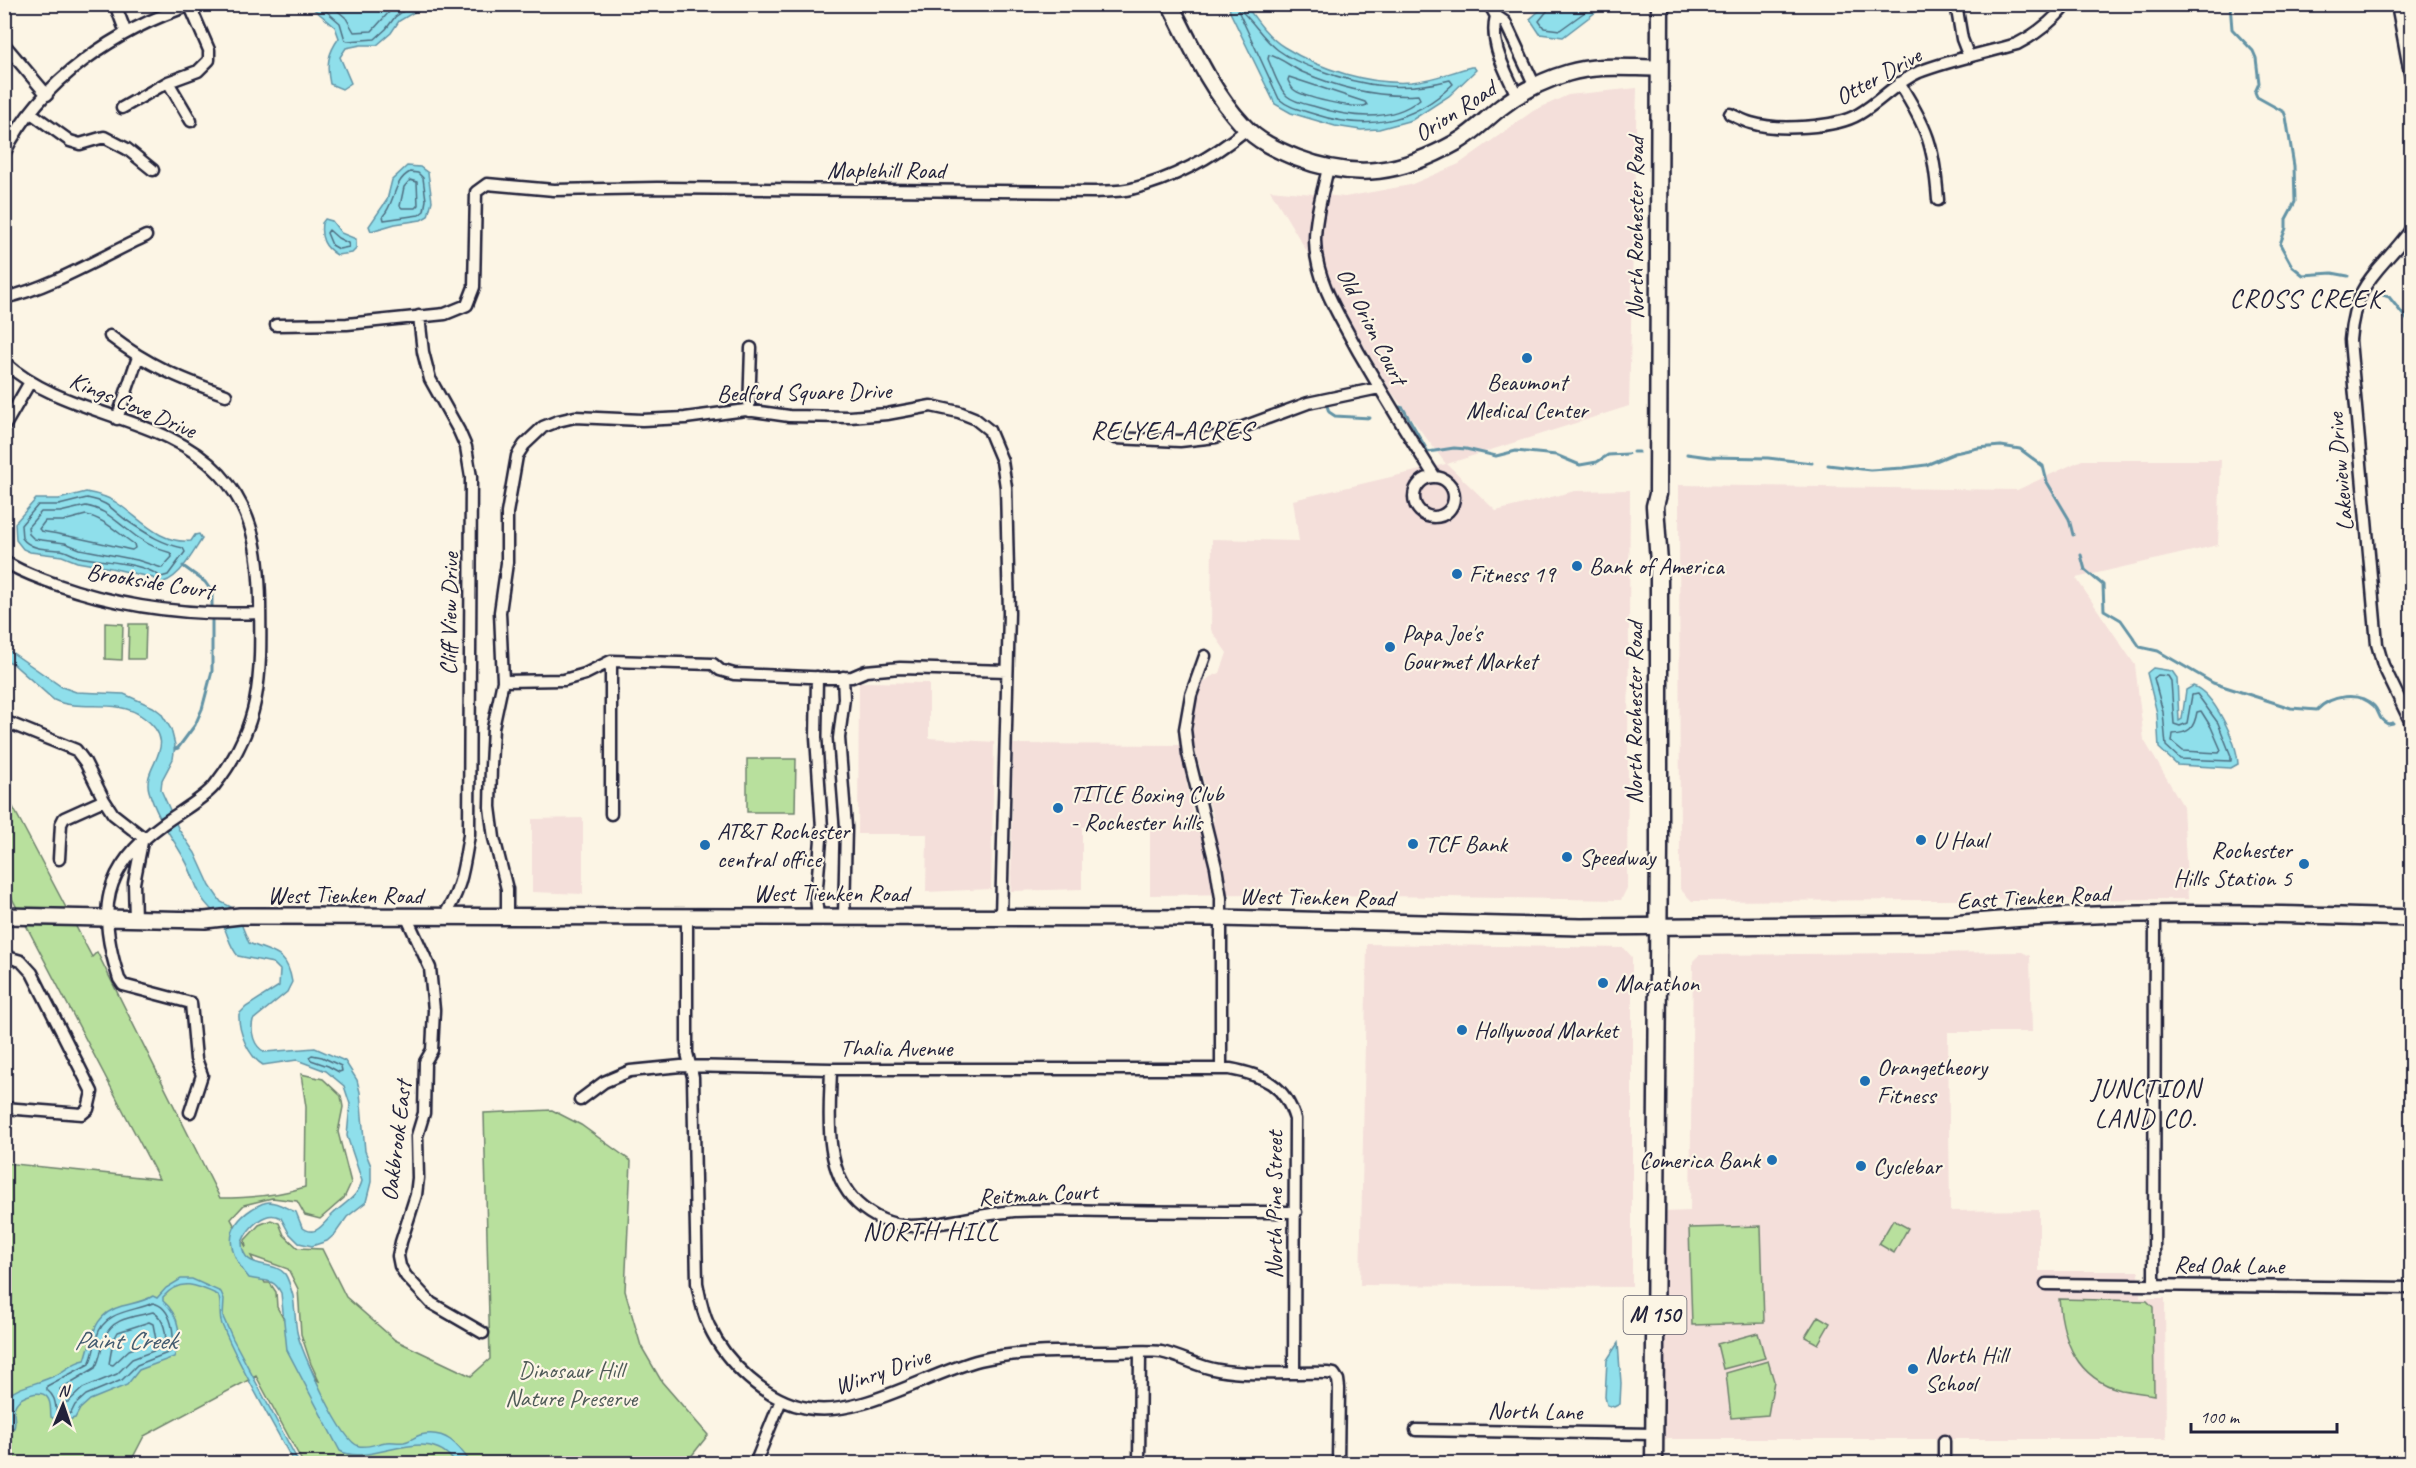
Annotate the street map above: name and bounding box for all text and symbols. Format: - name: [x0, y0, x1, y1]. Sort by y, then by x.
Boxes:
- street label: Otter Drive: [1830, 39, 1928, 112]
- street label: Orion Road: [1409, 72, 1504, 148]
- street label: North Rochester Road: [1620, 133, 1650, 319]
- street label: Maplehill Road: [827, 155, 949, 185]
- street label: Old Orion Court: [1330, 263, 1416, 392]
- district label: CROSS CREEK: [2229, 282, 2386, 315]
- marker: Beaumont Medical Center: [1520, 351, 1534, 365]
- street label: Kings Cove Drive: [65, 365, 203, 446]
- place label: Beaumont Medical Center: [1466, 367, 1590, 425]
- street label: Bedford Square Drive: [717, 375, 894, 409]
- street label: Lakeview Drive: [2320, 409, 2360, 532]
- district label: RELYEA ACRES: [1091, 414, 1257, 447]
- street label: Cliff View Drive: [433, 550, 465, 676]
- place label: Bank of America: [1589, 551, 1725, 581]
- street label: Brookside Court: [85, 556, 218, 606]
- place label: Fitness 19: [1469, 559, 1557, 589]
- marker: Bank of America: [1570, 559, 1584, 573]
- marker: Fitness 19: [1450, 567, 1464, 581]
- place label: Papa Joe's Gourmet Market: [1402, 618, 1540, 676]
- street label: North Rochester Road: [1619, 618, 1649, 804]
- marker: Papa Joe's Gourmet Market: [1383, 640, 1397, 654]
- place label: TITLE Boxing Club - Rochester hills: [1070, 779, 1225, 837]
- marker: TITLE Boxing Club - Rochester hills: [1051, 801, 1065, 815]
- place label: AT&T Rochester central office: [717, 816, 852, 874]
- place label: U Haul: [1933, 825, 1991, 855]
- place label: TCF Bank: [1425, 829, 1509, 859]
- marker: U Haul: [1914, 833, 1928, 847]
- place label: Rochester Hills Station 5: [2173, 835, 2294, 893]
- marker: TCF Bank: [1406, 837, 1420, 851]
- marker: AT&T Rochester central office: [698, 838, 712, 852]
- place label: Speedway: [1579, 842, 1657, 872]
- marker: Speedway: [1560, 850, 1574, 864]
- marker: Rochester Hills Station 5: [2297, 857, 2311, 871]
- street label: West Tienken Road: [753, 878, 912, 908]
- street label: East Tienken Road: [1956, 878, 2114, 916]
- street label: West Tienken Road: [267, 880, 426, 910]
- street label: West Tienken Road: [1239, 881, 1398, 913]
- place label: Marathon: [1615, 968, 1700, 998]
- marker: Marathon: [1596, 976, 1610, 990]
- place label: Hollywood Market: [1474, 1015, 1620, 1045]
- marker: Hollywood Market: [1455, 1023, 1469, 1037]
- street label: Thalia Avenue: [840, 1033, 954, 1063]
- place label: Orangetheory Fitness: [1877, 1052, 1989, 1110]
- district label: JUNCTION LAND CO.: [2089, 1072, 2204, 1135]
- marker: Orangetheory Fitness: [1858, 1074, 1872, 1088]
- street label: Oakbrook East: [374, 1076, 419, 1203]
- street label: North Pine Street: [1259, 1129, 1289, 1279]
- place label: Comerica Bank: [1639, 1145, 1762, 1175]
- place label: Cyclebar: [1873, 1151, 1944, 1181]
- marker: Comerica Bank: [1765, 1153, 1779, 1167]
- marker: Cyclebar: [1854, 1159, 1868, 1173]
- street label: Reitman Court: [978, 1176, 1100, 1212]
- district label: NORTH HILL: [863, 1215, 999, 1248]
- street label: Red Oak Lane: [2174, 1249, 2287, 1281]
- road number: M 150: [1624, 1296, 1686, 1334]
- water label: Paint Creek: [74, 1324, 181, 1357]
- street label: Winry Drive: [830, 1340, 936, 1401]
- place label: North Hill School: [1925, 1340, 2011, 1398]
- park label: Dinosaur Hill Nature Preserve: [505, 1355, 639, 1413]
- marker: North Hill School: [1906, 1362, 1920, 1376]
- north arrow: [33, 1375, 93, 1435]
- text: N: [58, 1381, 72, 1401]
- street label: North Lane: [1487, 1395, 1585, 1427]
- scale bar: [2191, 1396, 2336, 1434]
- text: 100 m: [2200, 1406, 2241, 1428]

